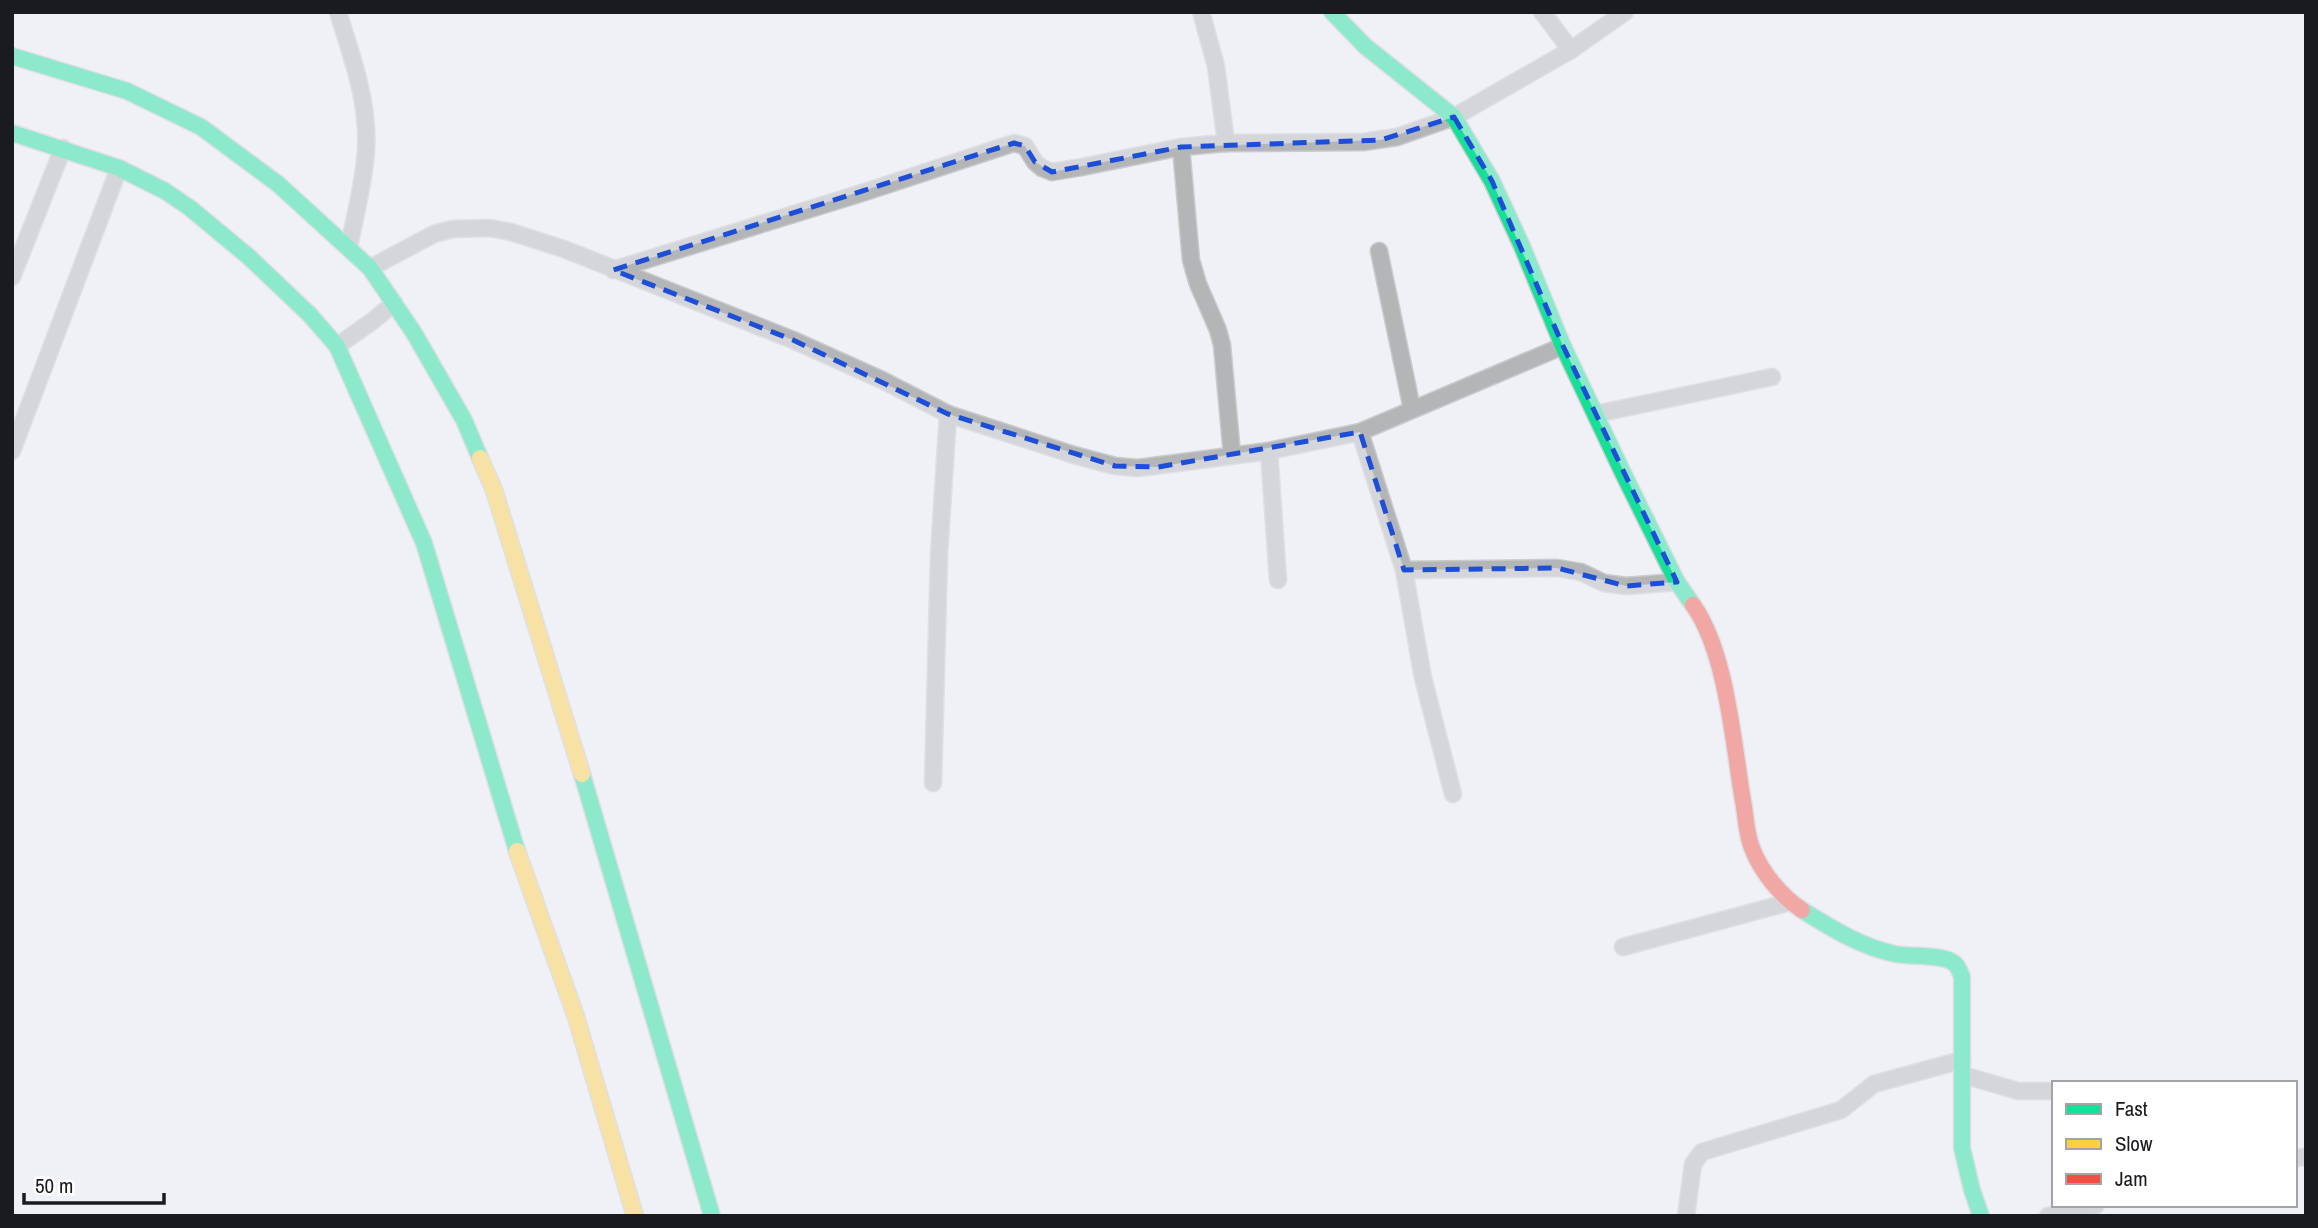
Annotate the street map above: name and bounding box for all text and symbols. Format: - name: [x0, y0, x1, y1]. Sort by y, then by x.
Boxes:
- legend: [2052, 1081, 2297, 1207]
- text: Fast: [2115, 1094, 2148, 1123]
- text: Slow: [2115, 1129, 2153, 1158]
- scale bar: [24, 1162, 164, 1206]
- text: Jam: [2115, 1164, 2148, 1193]
- text: 50 m: [35, 1171, 73, 1200]

